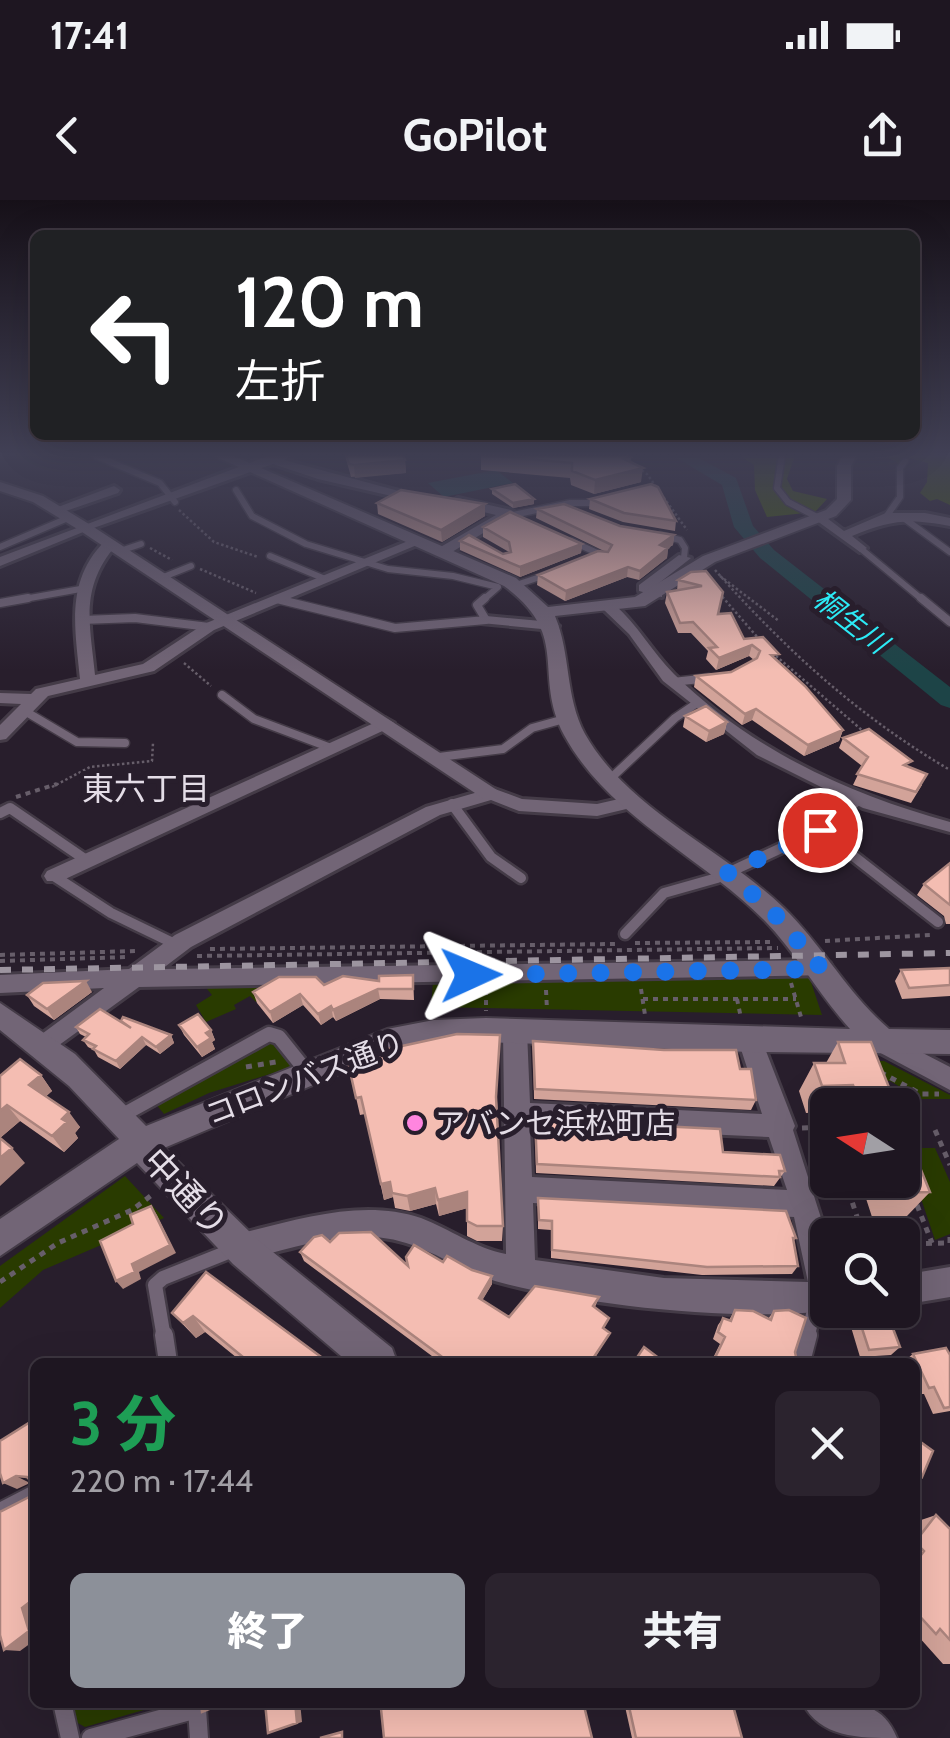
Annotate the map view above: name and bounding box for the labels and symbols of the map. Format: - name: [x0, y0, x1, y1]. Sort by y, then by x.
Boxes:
- water label: 桐生川: [807, 582, 897, 662]
- district label: 東六丁目: [82, 769, 210, 808]
- pin: [778, 788, 863, 873]
- position arrow: [419, 923, 523, 1027]
- street label: コロンバス通り: [200, 1023, 410, 1133]
- north arrow: [810, 1088, 920, 1198]
- place label: アバンセ浜松町店: [435, 1105, 675, 1142]
- marker: アバンセ浜松町店: [404, 1112, 426, 1134]
- street label: 中通り: [134, 1139, 238, 1245]

